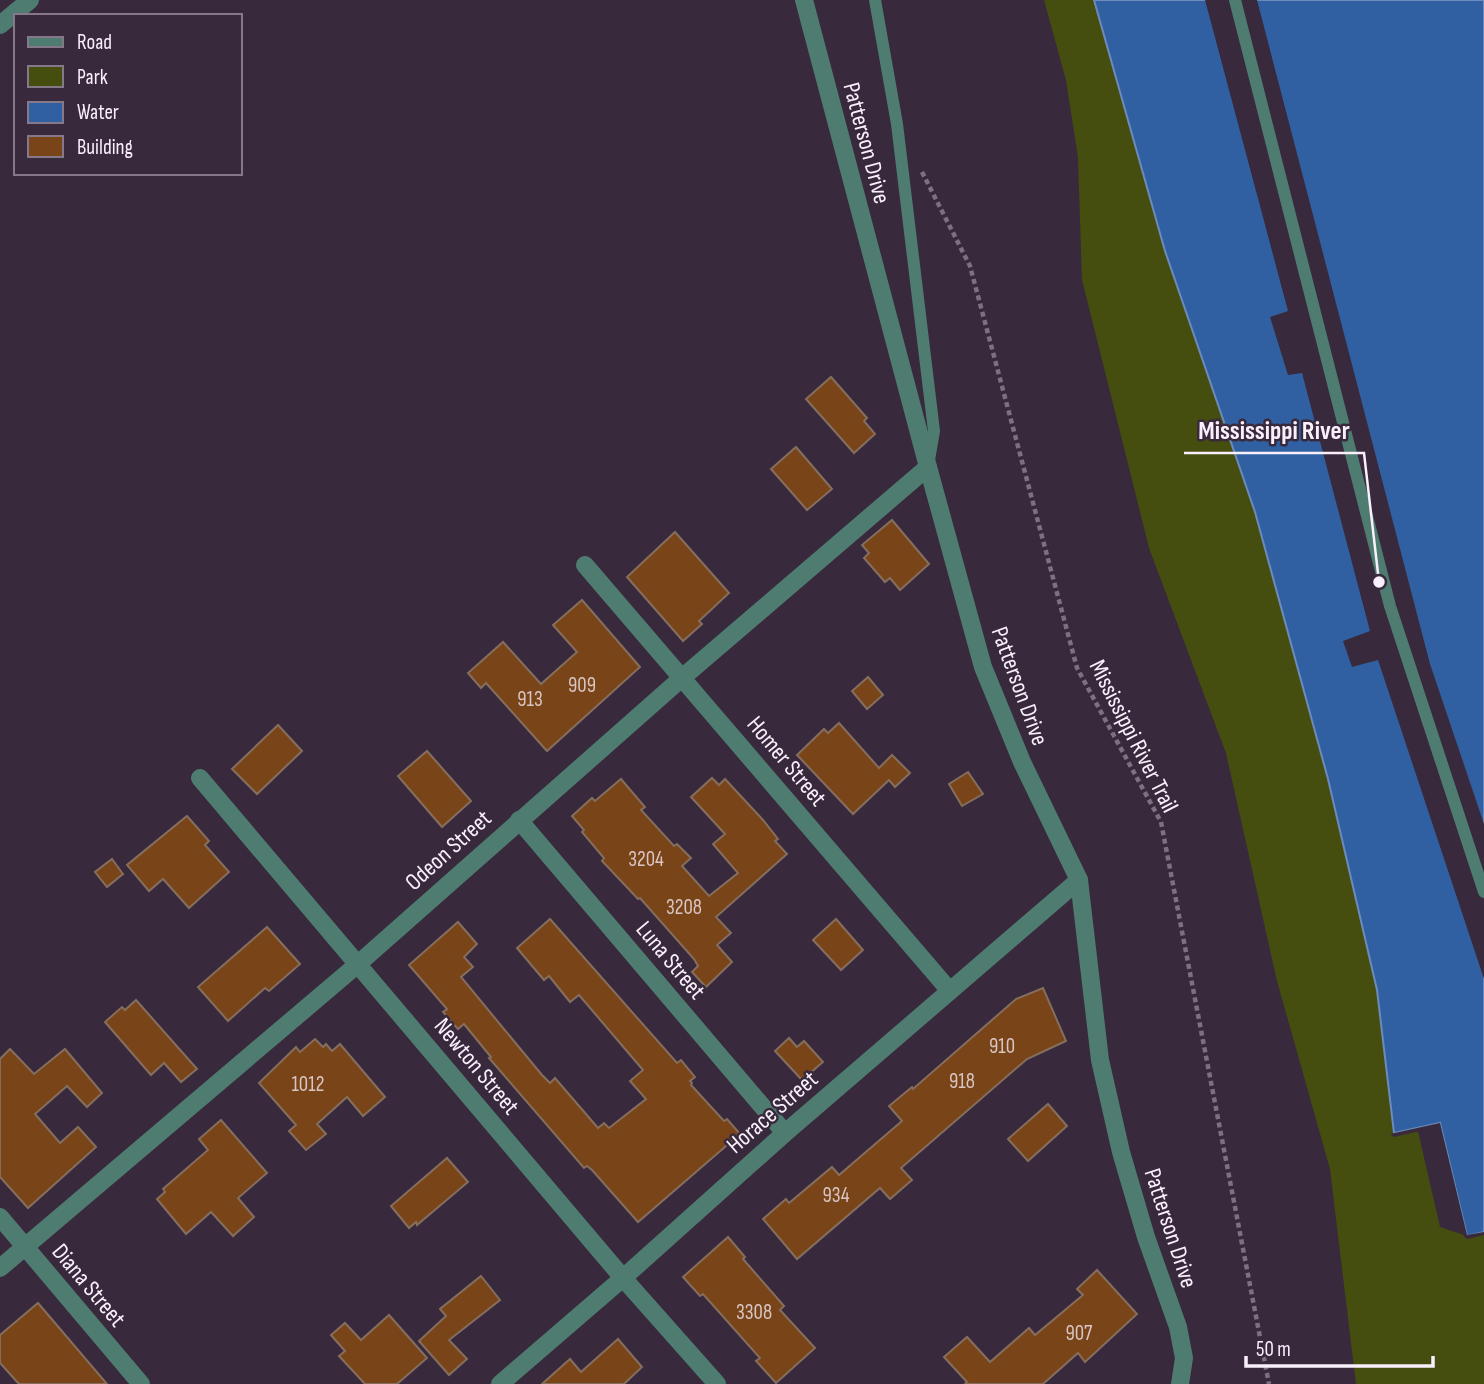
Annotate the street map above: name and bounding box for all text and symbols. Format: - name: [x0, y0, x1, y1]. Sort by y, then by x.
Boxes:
- legend: [14, 14, 242, 175]
- text: Road: [77, 30, 112, 55]
- text: Park: [77, 65, 108, 90]
- street label: Patterson Drive: [836, 79, 897, 207]
- text: Water: [77, 100, 119, 125]
- text: Building: [77, 135, 133, 160]
- callout: Mississippi River: [1184, 406, 1364, 453]
- text: Mississippi River: [1198, 416, 1350, 447]
- street label: Patterson Drive: [985, 623, 1054, 750]
- street label: Mississippi River Trail: [1083, 655, 1184, 817]
- house number: 909: [568, 673, 596, 698]
- house number: 913: [517, 687, 543, 712]
- street label: Homer Street: [741, 710, 833, 812]
- street label: Odeon Street: [399, 804, 497, 897]
- house number: 3204: [628, 847, 664, 872]
- house number: 3208: [666, 895, 702, 920]
- street label: Luna Street: [630, 915, 712, 1005]
- street label: Newton Street: [428, 1012, 525, 1120]
- house number: 910: [989, 1034, 1015, 1059]
- street label: Horace Street: [721, 1065, 824, 1160]
- house number: 918: [949, 1069, 975, 1094]
- house number: 1012: [292, 1072, 324, 1097]
- street label: Patterson Drive: [1138, 1165, 1204, 1292]
- house number: 934: [823, 1183, 850, 1208]
- street label: Diana Street: [46, 1238, 132, 1333]
- house number: 3308: [736, 1300, 772, 1325]
- house number: 907: [1065, 1321, 1093, 1346]
- scale bar: [1246, 1324, 1433, 1368]
- text: 50 m: [1256, 1337, 1291, 1362]

